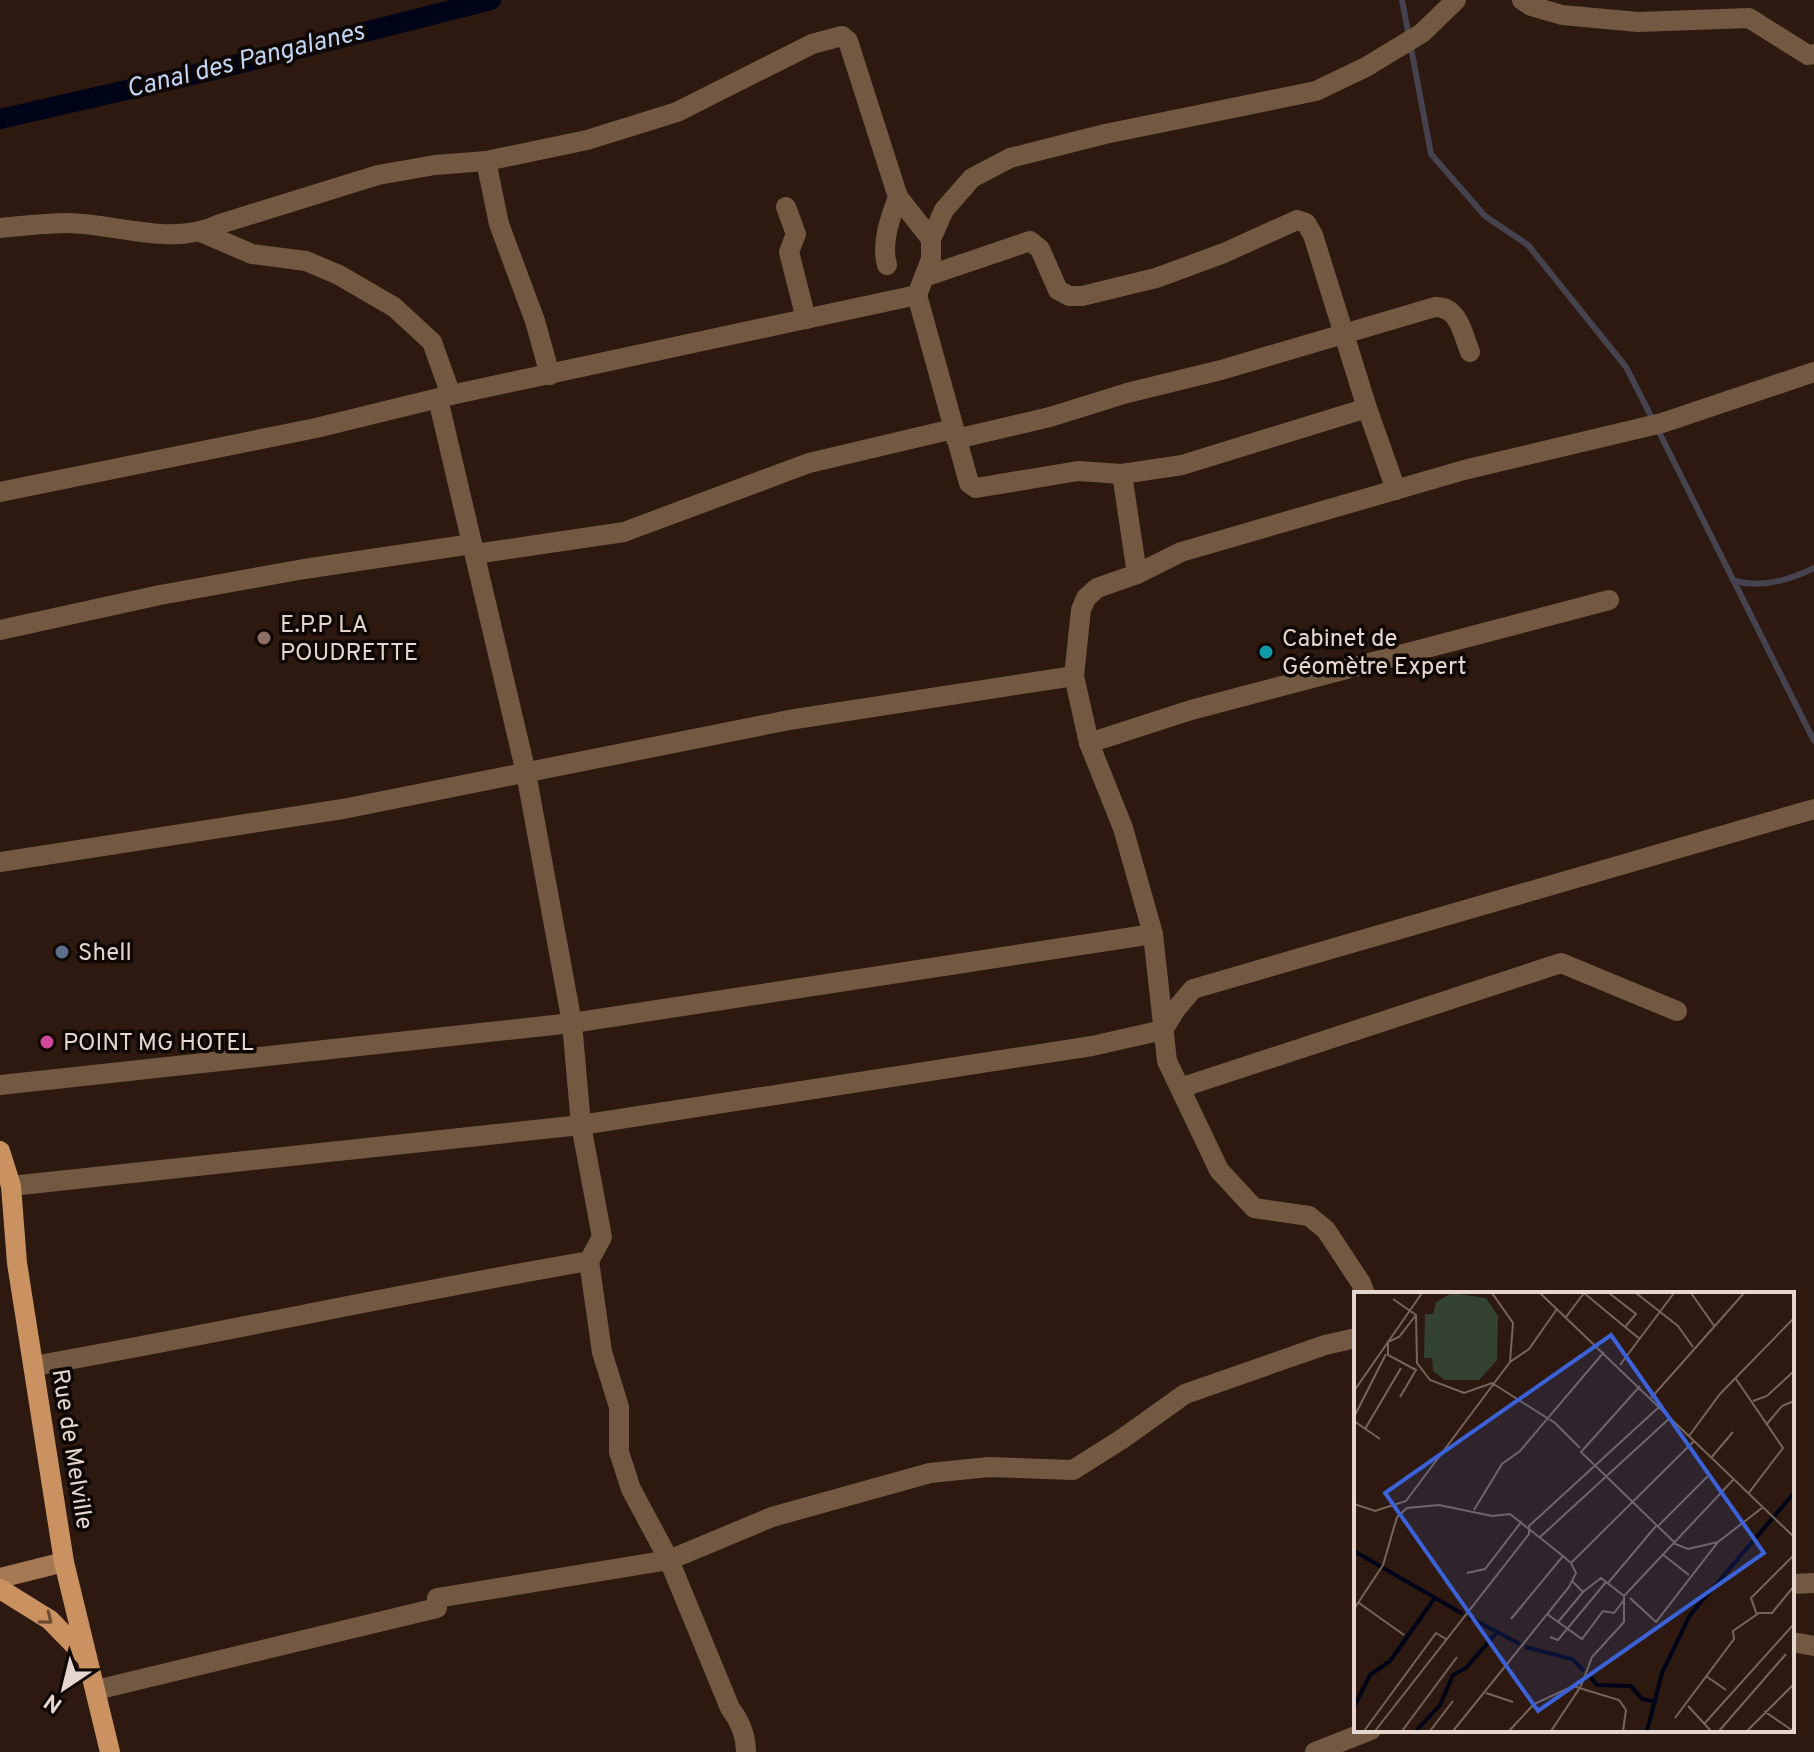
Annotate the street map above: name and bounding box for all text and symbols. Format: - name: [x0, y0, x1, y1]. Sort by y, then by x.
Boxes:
- water label: Canal des Pangalanes: [123, 16, 369, 107]
- place label: E.P.P LA POUDRETTE: [280, 611, 418, 669]
- place label: Cabinet de Géomètre Expert: [1282, 625, 1467, 683]
- marker: E.P.P LA POUDRETTE: [255, 629, 273, 647]
- marker: Cabinet de Géomètre Expert: [1257, 643, 1275, 661]
- place label: Shell: [78, 939, 132, 969]
- marker: Shell: [53, 943, 71, 961]
- place label: POINT MG HOTEL: [63, 1029, 254, 1059]
- marker: POINT MG HOTEL: [38, 1033, 56, 1051]
- inset map: [1354, 1292, 1794, 1732]
- street label: Rue de Melville: [44, 1367, 99, 1532]
- one-way arrow: [38, 1609, 53, 1624]
- north arrow: [24, 1648, 104, 1728]
- text: N: [40, 1687, 68, 1718]

